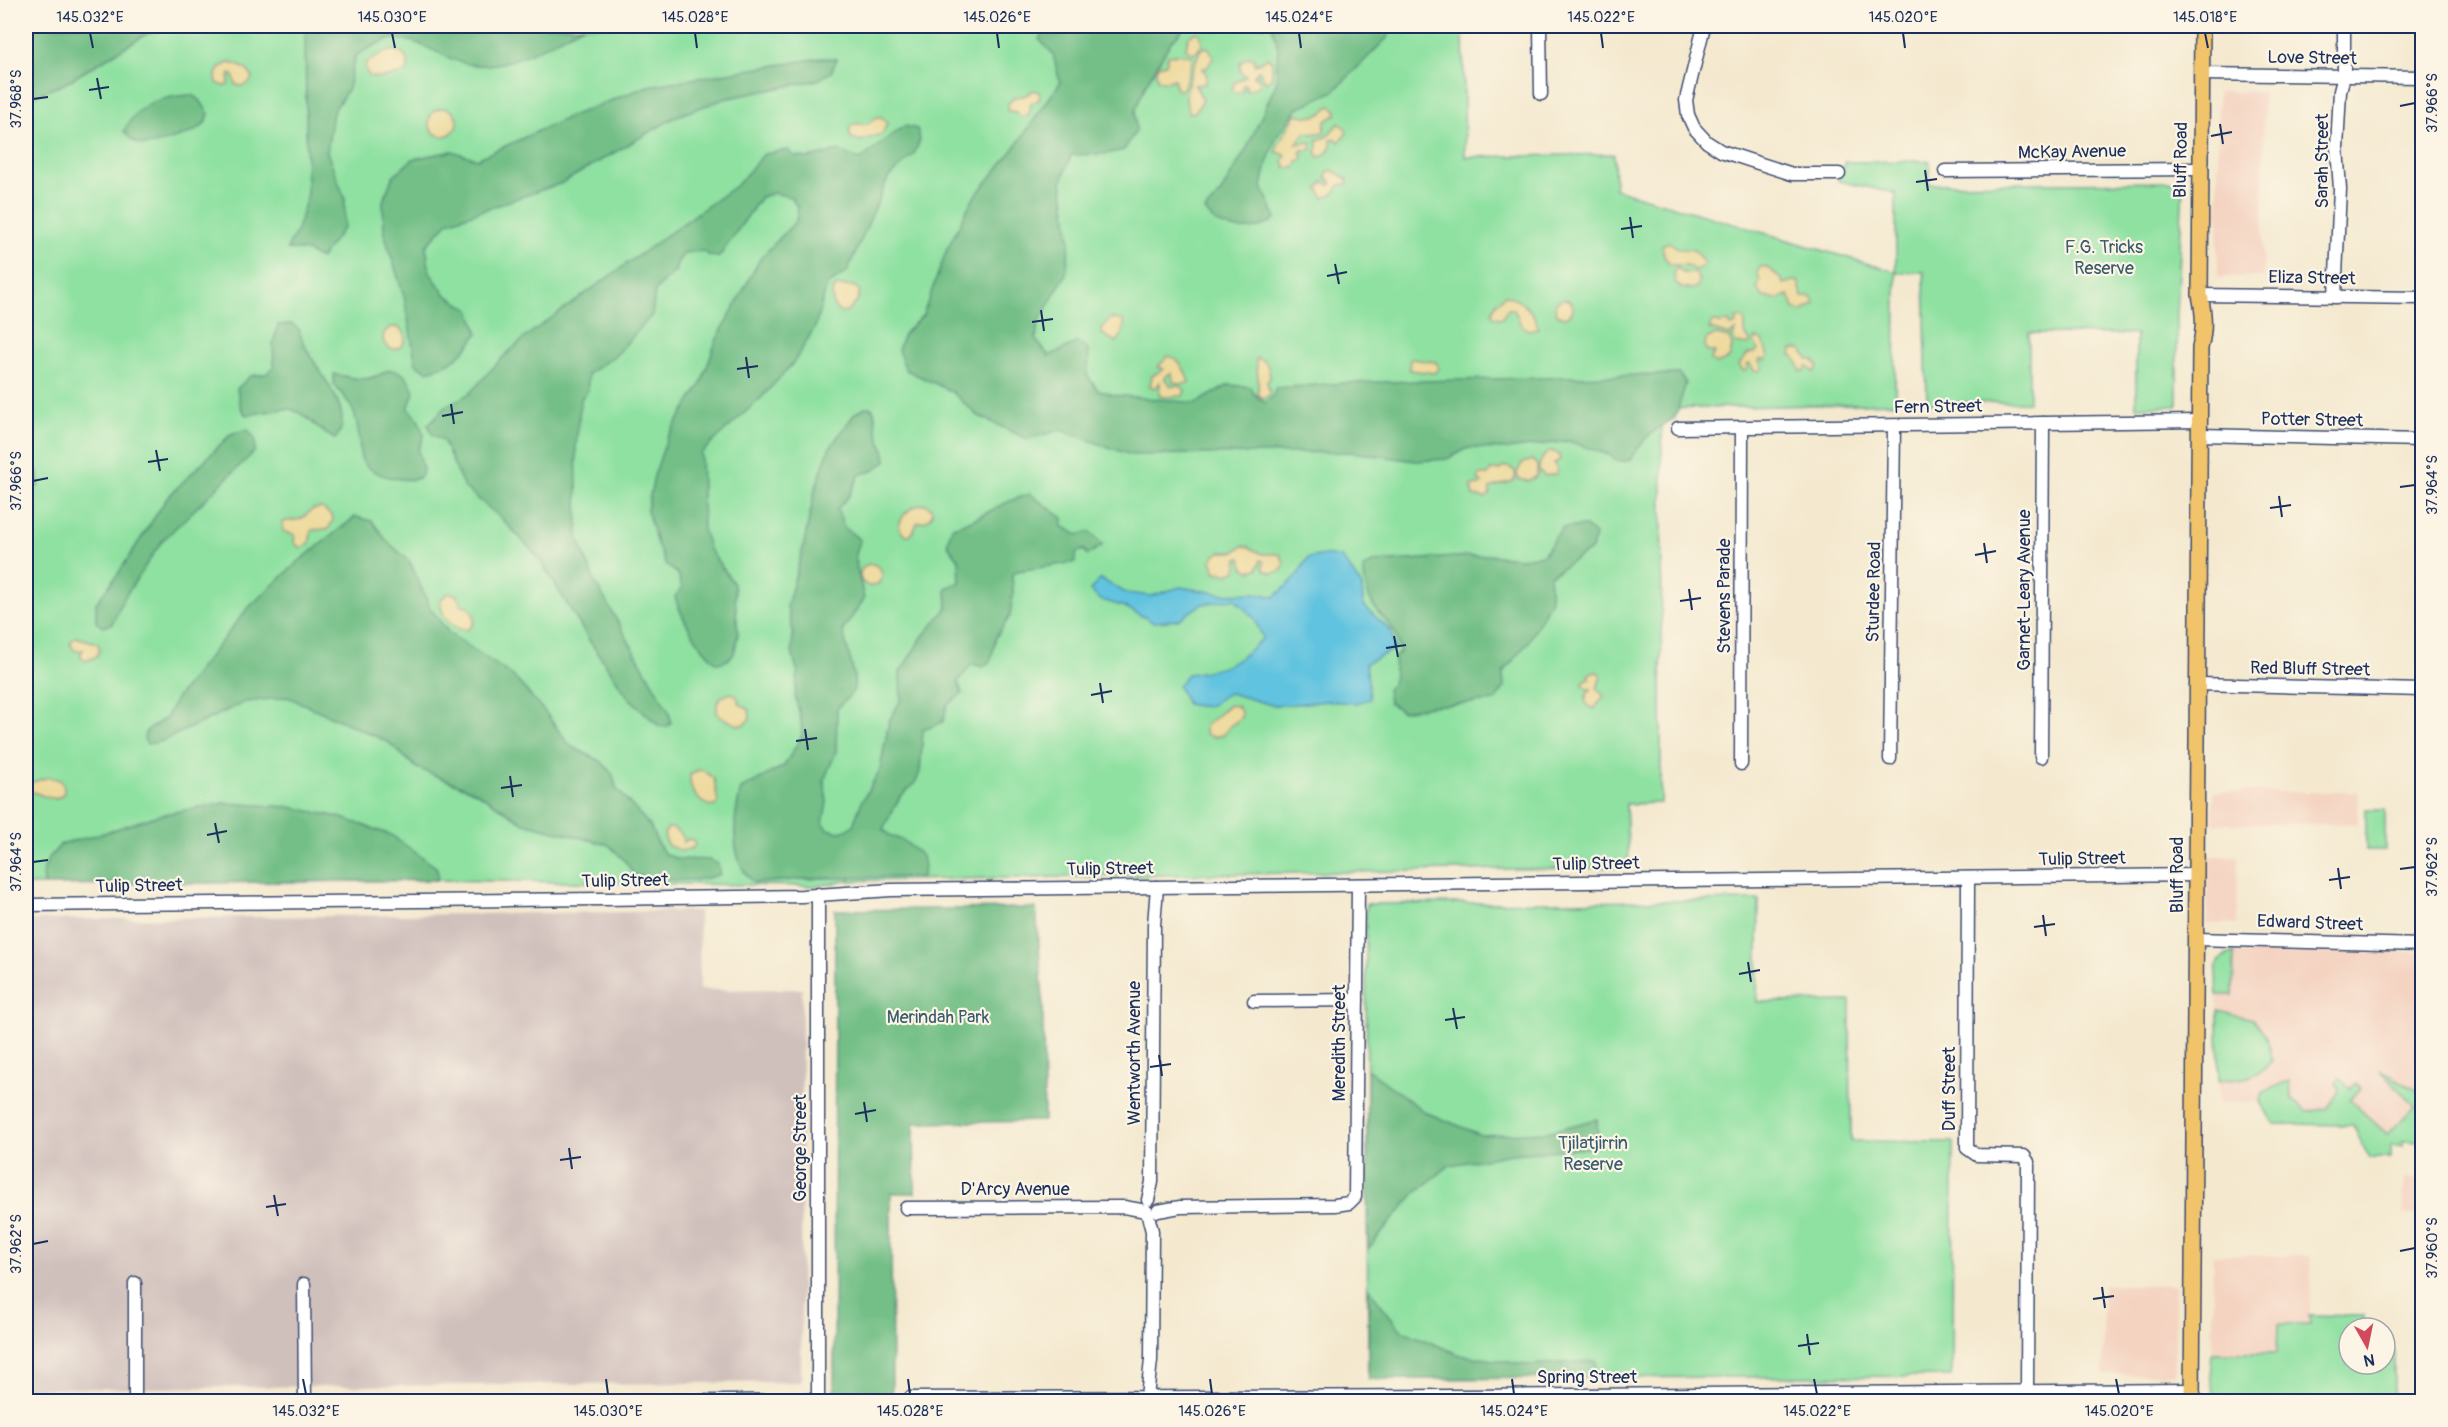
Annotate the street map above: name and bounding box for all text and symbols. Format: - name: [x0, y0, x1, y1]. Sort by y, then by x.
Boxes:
- text: 145.032°E: [56, 8, 124, 27]
- text: 145.030°E: [357, 8, 427, 27]
- text: 145.028°E: [662, 8, 728, 27]
- text: 145.026°E: [963, 8, 1031, 27]
- text: 145.024°E: [1265, 8, 1333, 27]
- text: 145.022°E: [1567, 8, 1635, 27]
- text: 145.020°E: [1868, 8, 1938, 27]
- text: 145.018°E: [2173, 8, 2237, 27]
- street label: Love Street: [2267, 46, 2358, 70]
- text: 37.968°S: [7, 70, 26, 128]
- text: 37.966°S: [2423, 73, 2442, 133]
- street label: Sarah Street: [2311, 113, 2334, 208]
- street label: Bluff Road: [2169, 122, 2193, 198]
- street label: McKay Avenue: [2018, 140, 2126, 164]
- park label: F.G. Tricks Reserve: [2065, 236, 2143, 280]
- street label: Eliza Street: [2268, 266, 2357, 290]
- street label: Fern Street: [1894, 395, 1983, 419]
- street label: Potter Street: [2261, 408, 2364, 432]
- text: 37.966°S: [7, 451, 26, 511]
- text: 37.964°S: [2423, 455, 2442, 515]
- street label: Garnet-Leary Avenue: [2013, 509, 2036, 671]
- street label: Stevens Parade: [1713, 538, 1736, 654]
- street label: Sturdee Road: [1862, 541, 1886, 643]
- street label: Red Bluff Street: [2250, 656, 2371, 682]
- text: 37.964°S: [7, 832, 26, 892]
- street label: Bluff Road: [2166, 837, 2189, 913]
- text: 37.962°S: [2423, 837, 2442, 897]
- street label: Tulip Street: [2038, 847, 2127, 871]
- street label: Tulip Street: [1552, 852, 1641, 876]
- street label: Tulip Street: [1066, 857, 1155, 881]
- street label: Tulip Street: [581, 869, 670, 893]
- street label: Tulip Street: [95, 874, 184, 898]
- street label: Edward Street: [2256, 910, 2364, 936]
- street label: Wentworth Avenue: [1123, 981, 1146, 1125]
- street label: Meredith Street: [1328, 984, 1351, 1102]
- park label: Merindah Park: [887, 1006, 990, 1029]
- street label: Duff Street: [1938, 1046, 1961, 1131]
- street label: George Street: [789, 1093, 812, 1202]
- park label: Tjilatjirrin Reserve: [1558, 1132, 1628, 1176]
- street label: D'Arcy Avenue: [960, 1178, 1070, 1201]
- text: 37.962°S: [7, 1214, 26, 1274]
- text: 37.960°S: [2423, 1217, 2442, 1279]
- north arrow: [2337, 1316, 2397, 1376]
- text: N: [2362, 1349, 2376, 1371]
- street label: Spring Street: [1537, 1366, 1638, 1389]
- text: 145.032°E: [272, 1402, 340, 1421]
- text: 145.030°E: [573, 1402, 643, 1421]
- text: 145.028°E: [877, 1402, 943, 1421]
- text: 145.026°E: [1178, 1402, 1246, 1421]
- text: 145.024°E: [1480, 1402, 1548, 1421]
- text: 145.022°E: [1783, 1402, 1851, 1421]
- text: 145.020°E: [2084, 1402, 2154, 1421]

